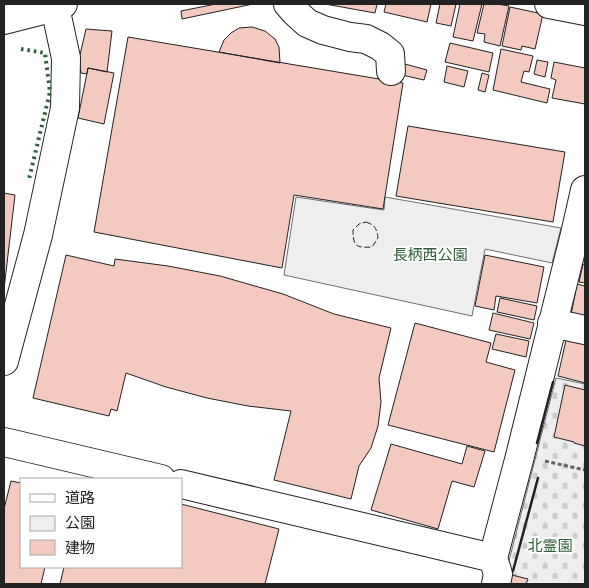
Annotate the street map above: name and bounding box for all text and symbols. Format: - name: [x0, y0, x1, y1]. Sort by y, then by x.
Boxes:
- park label: 長柄西公園: [392, 246, 468, 264]
- legend: [20, 478, 182, 568]
- text: 道路: [65, 489, 95, 507]
- text: 公園: [65, 514, 95, 532]
- park label: 北霊園: [527, 537, 573, 555]
- text: 建物: [65, 539, 95, 557]

